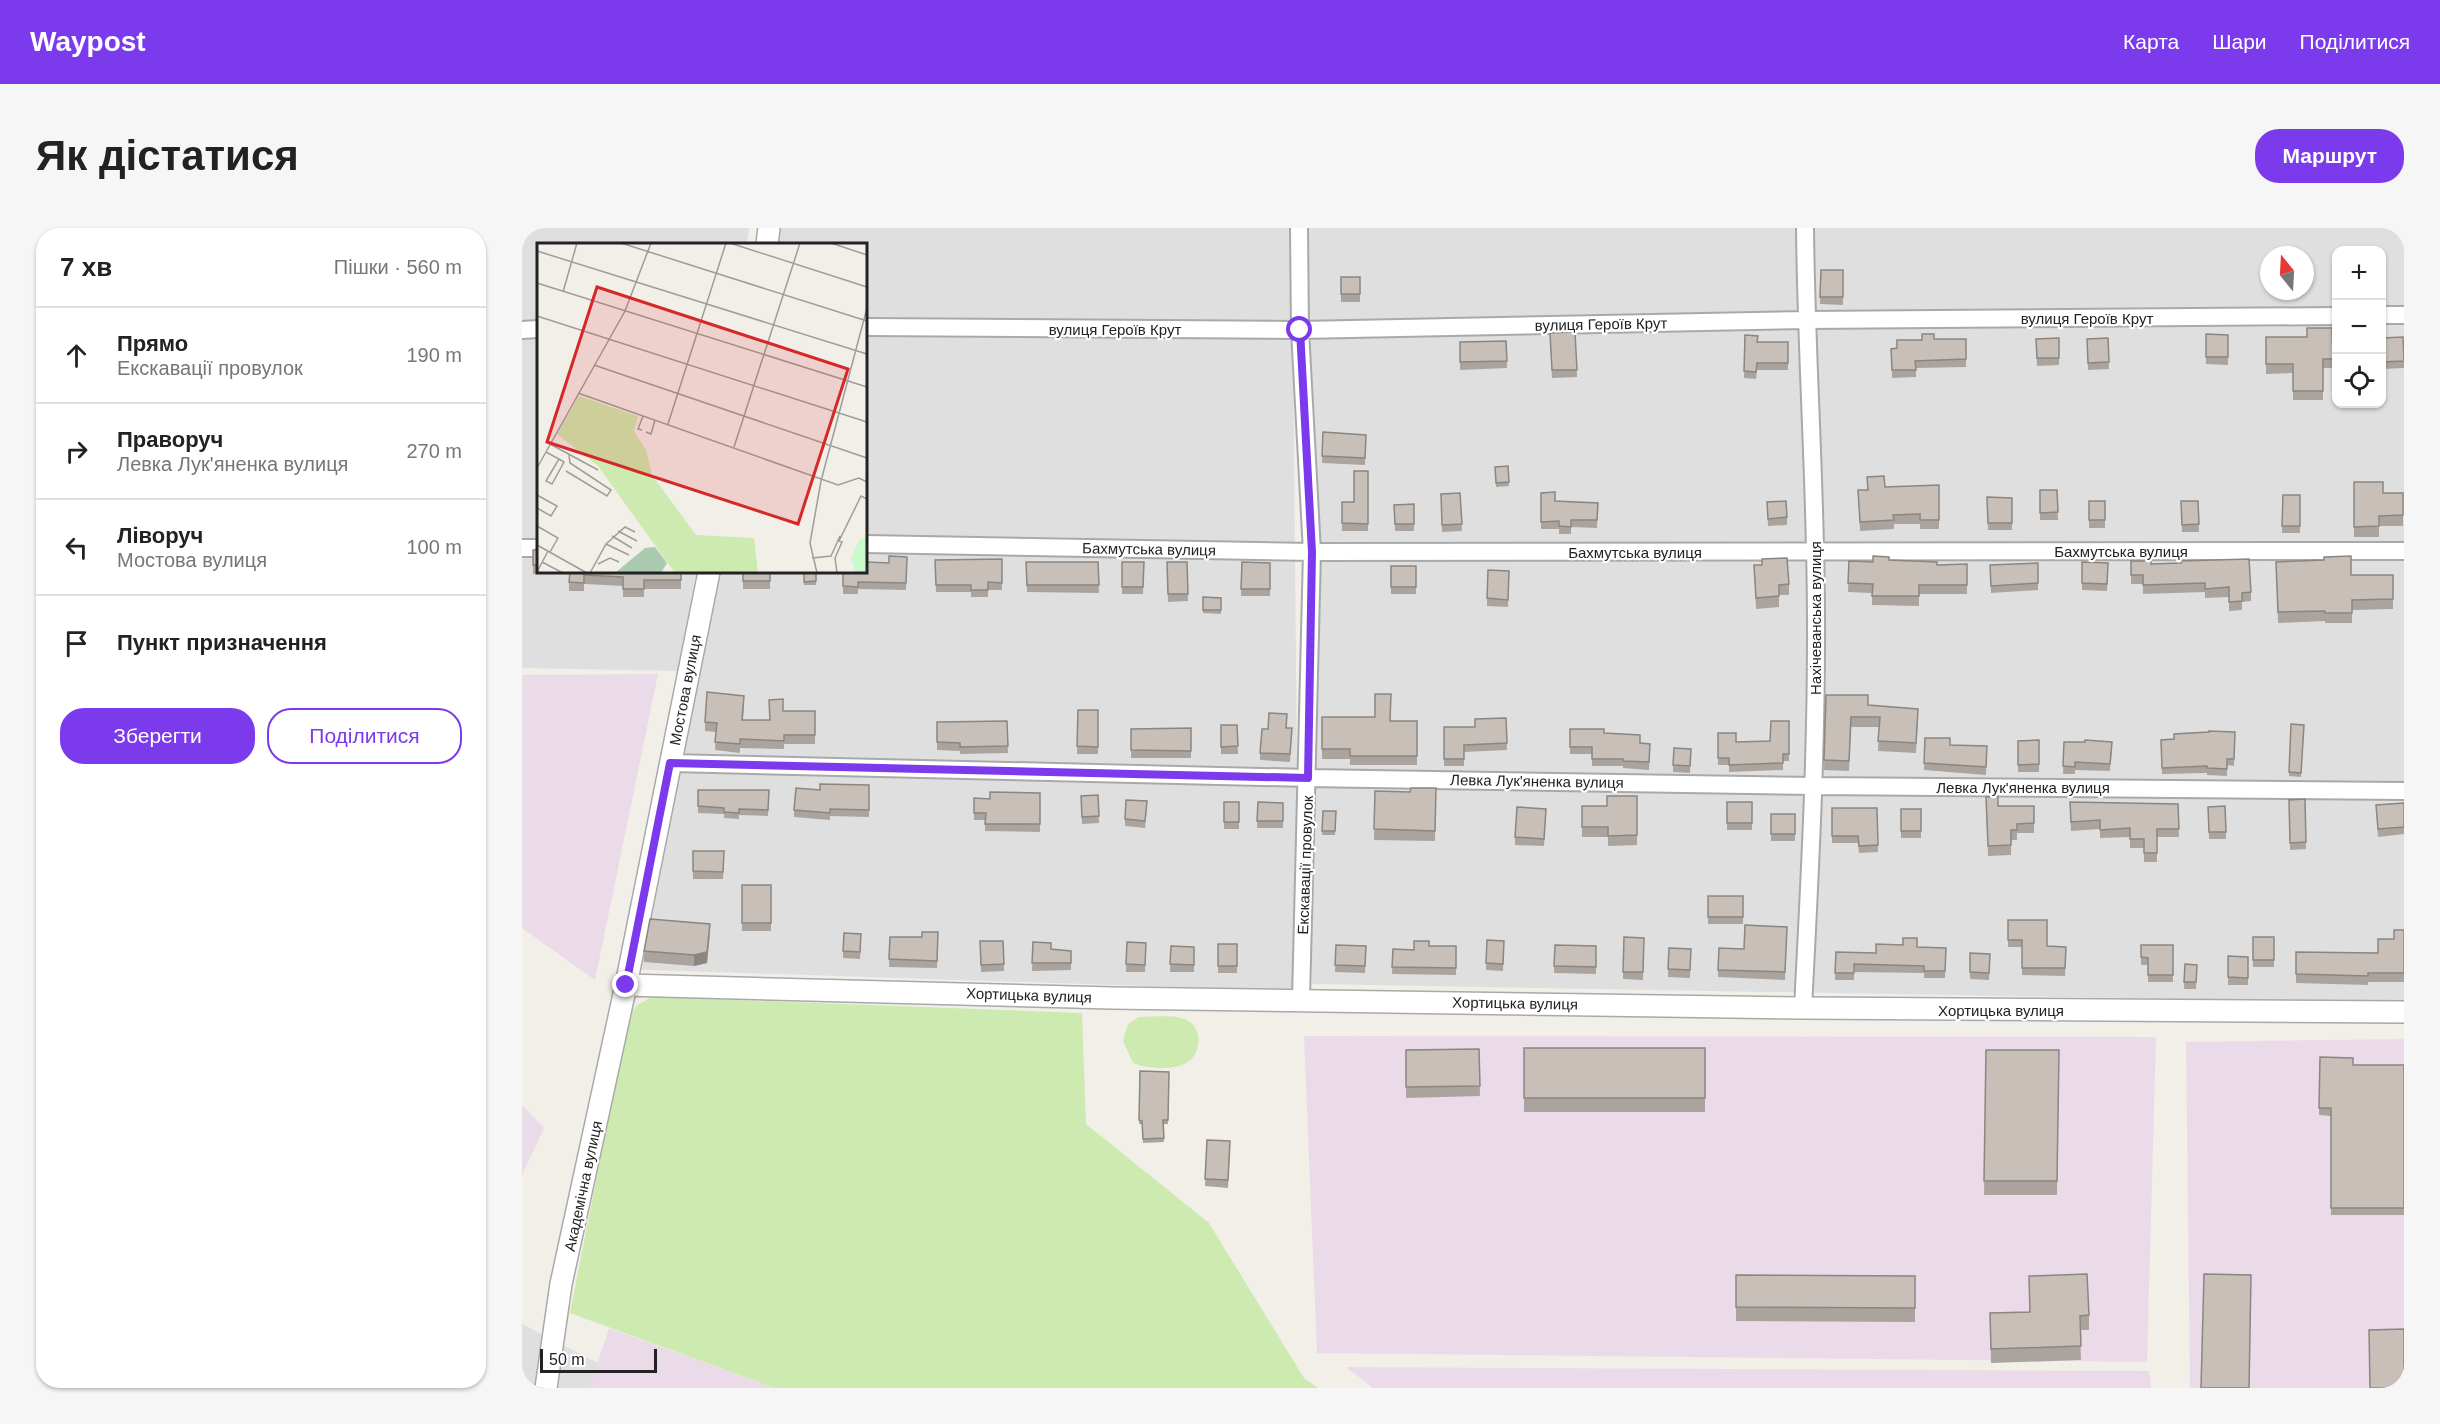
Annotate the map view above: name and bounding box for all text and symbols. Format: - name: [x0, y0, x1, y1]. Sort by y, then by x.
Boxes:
- text: Waypost: [30, 26, 146, 57]
- text: Карта: [2123, 30, 2179, 53]
- text: Шари: [2212, 30, 2267, 53]
- text: Поділитися: [2300, 30, 2410, 53]
- button: Маршрут: [2255, 129, 2404, 183]
- text: Як дістатися: [36, 132, 299, 179]
- inset map: [537, 243, 867, 573]
- north arrow: [2260, 246, 2314, 300]
- map controls: [2332, 246, 2386, 408]
- button: +: [2332, 246, 2386, 300]
- text: 7 хв: [60, 252, 112, 282]
- text: Пішки · 560 m: [334, 256, 462, 278]
- button: −: [2332, 300, 2386, 354]
- street label: вулиця Героїв Крут: [2021, 310, 2153, 327]
- street label: вулиця Героїв Крут: [1535, 314, 1668, 334]
- route start: [1286, 316, 1312, 342]
- street label: вулиця Героїв Крут: [1049, 321, 1181, 338]
- text: Прямо: [117, 331, 188, 356]
- icon: ahead: [60, 339, 93, 372]
- text: 190 m: [406, 344, 462, 366]
- button: locate: [2332, 354, 2386, 408]
- text: Екскавації провулок: [117, 357, 303, 379]
- text: Праворуч: [117, 427, 223, 452]
- icon: right: [60, 435, 93, 468]
- text: 270 m: [406, 440, 462, 462]
- text: Левка Лук'яненка вулиця: [117, 453, 348, 475]
- text: Ліворуч: [117, 523, 203, 548]
- icon: left: [60, 531, 93, 564]
- text: 100 m: [406, 536, 462, 558]
- street label: Бахмутська вулиця: [1082, 539, 1216, 559]
- street label: Нахічеванська вулиця: [1807, 541, 1824, 695]
- street label: Бахмутська вулиця: [2054, 543, 2188, 560]
- street label: Бахмутська вулиця: [1568, 544, 1702, 561]
- text: Мостова вулиця: [117, 549, 267, 571]
- icon: arrive: [60, 627, 93, 660]
- text: Пункт призначення: [117, 630, 327, 655]
- street label: Мостова вулиця: [666, 633, 704, 747]
- button: Зберегти: [60, 708, 255, 764]
- button: Поділитися: [267, 708, 462, 764]
- street label: Левка Лук'яненка вулиця: [1450, 771, 1624, 791]
- street label: Левка Лук'яненка вулиця: [1936, 779, 2110, 796]
- street label: Екскавації провулок: [1294, 795, 1316, 935]
- route end: [612, 971, 638, 997]
- street label: Хортицька вулиця: [966, 984, 1092, 1006]
- street label: Хортицька вулиця: [1452, 993, 1578, 1013]
- street label: Хортицька вулиця: [1938, 1002, 2064, 1019]
- street label: Академічна вулиця: [561, 1119, 605, 1253]
- scale bar: [540, 1346, 657, 1374]
- text: 50 m: [549, 1351, 585, 1368]

